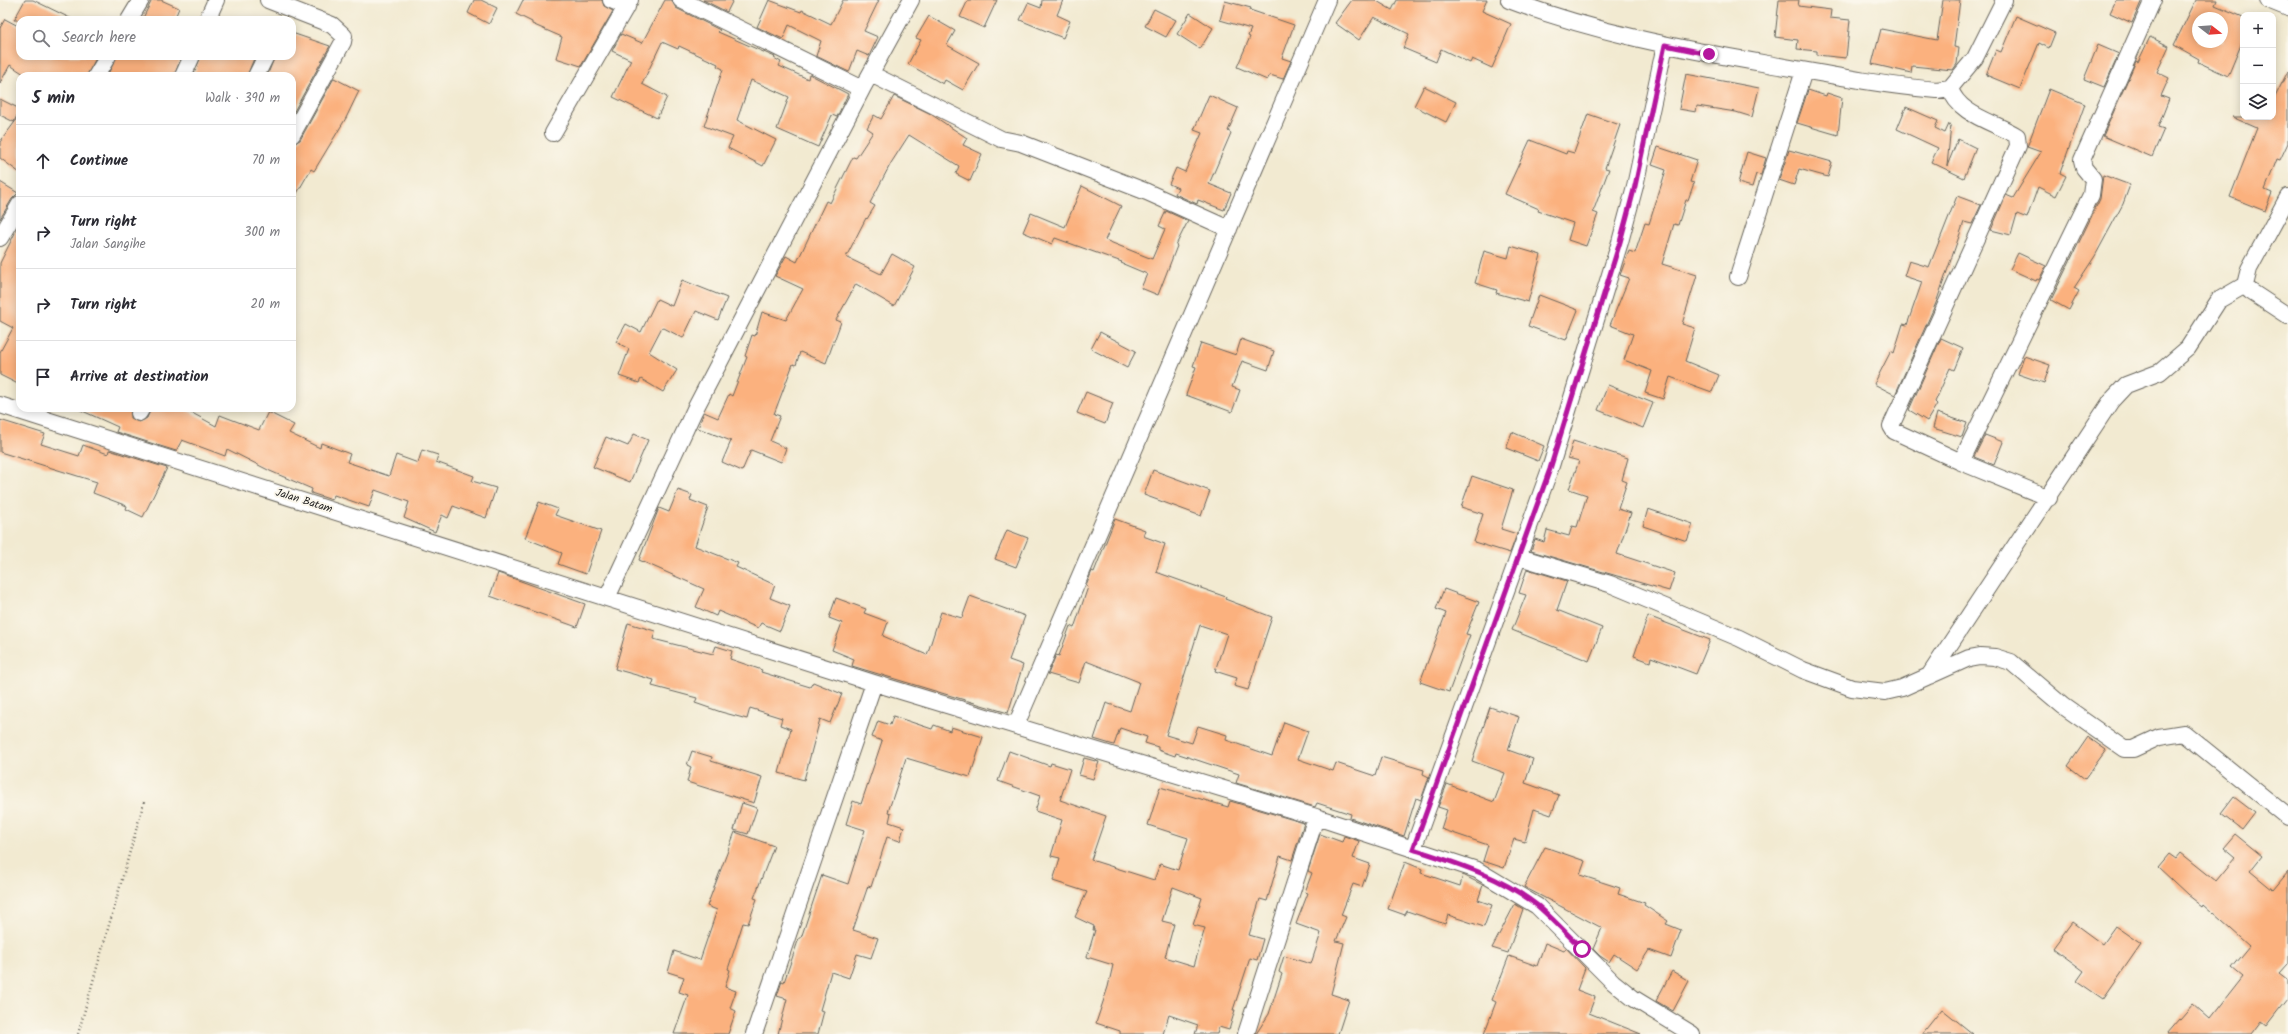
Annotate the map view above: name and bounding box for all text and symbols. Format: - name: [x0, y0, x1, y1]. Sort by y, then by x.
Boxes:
- north arrow: [2192, 12, 2228, 48]
- map controls: [2240, 12, 2276, 120]
- button: +: [2240, 12, 2276, 48]
- search box: [16, 16, 296, 60]
- text: Search here: [62, 26, 136, 50]
- icon: search: [30, 27, 52, 49]
- route end: [1700, 45, 1718, 63]
- button: −: [2240, 48, 2276, 84]
- button: layers: [2240, 84, 2276, 120]
- text: 5 min: [32, 85, 75, 112]
- text: Walk · 390 m: [205, 88, 280, 109]
- text: Continue: [70, 149, 128, 173]
- icon: ahead: [32, 150, 54, 172]
- text: 70 m: [252, 150, 280, 171]
- text: Turn right: [70, 210, 137, 234]
- icon: right: [32, 222, 54, 244]
- text: 300 m: [244, 222, 280, 243]
- text: Jalan Sangihe: [70, 234, 146, 255]
- text: Turn right: [70, 293, 137, 317]
- icon: right: [32, 294, 54, 316]
- text: 20 m: [250, 294, 280, 315]
- text: Arrive at destination: [70, 365, 209, 389]
- icon: arrive: [32, 366, 54, 388]
- street label: Jalan Batam: [273, 484, 335, 518]
- route start: [1573, 940, 1591, 958]

